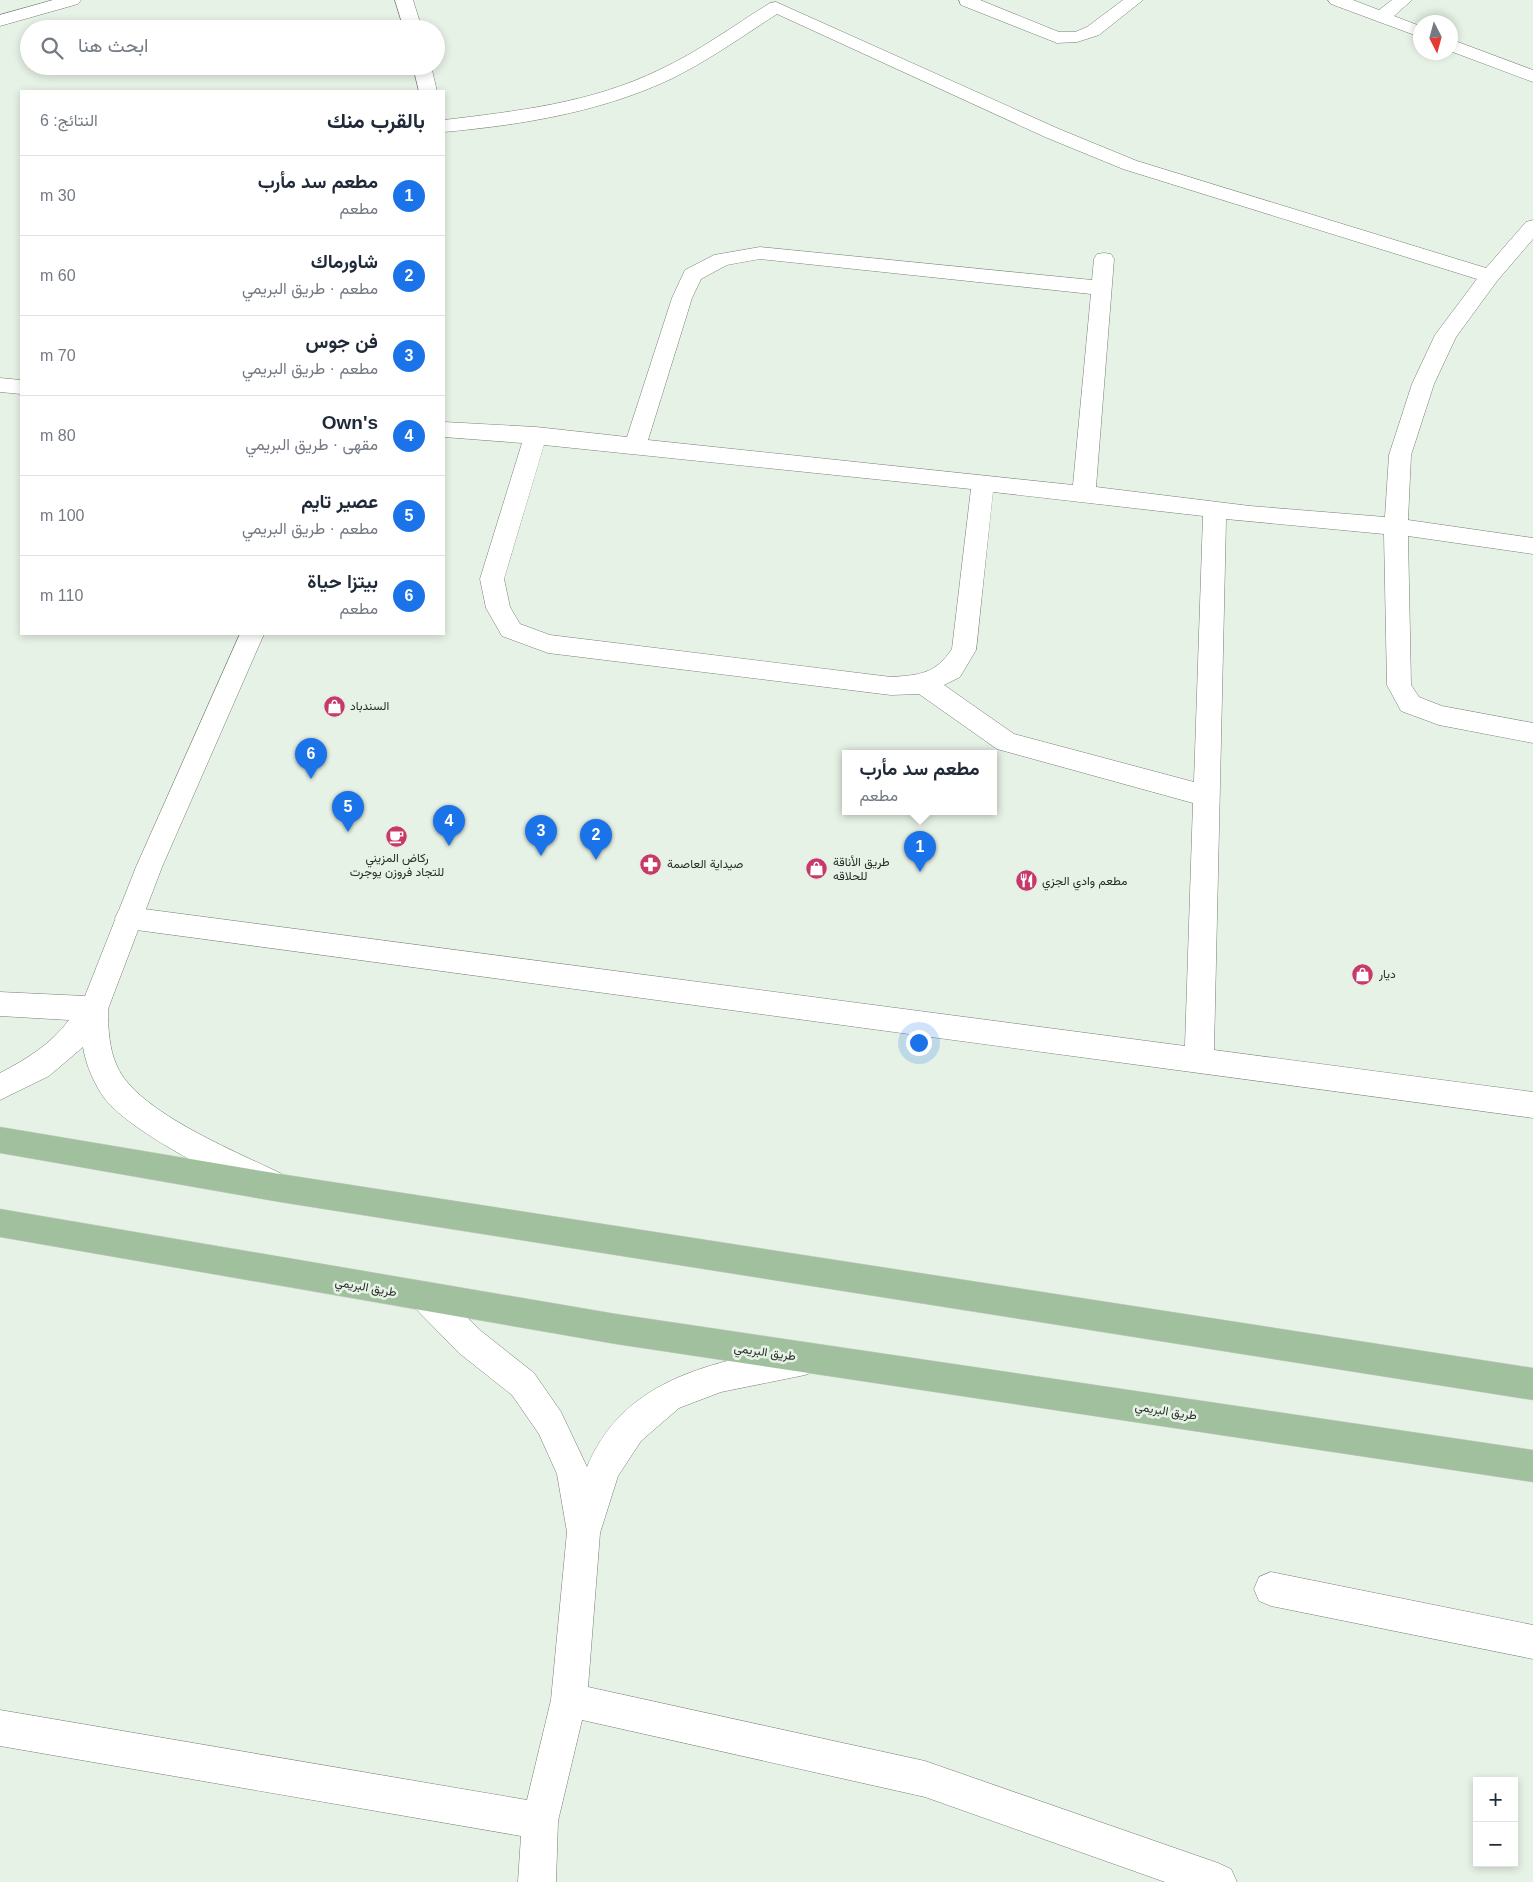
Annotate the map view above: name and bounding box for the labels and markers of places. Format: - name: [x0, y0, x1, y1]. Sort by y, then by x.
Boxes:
- shop icon: السندباد: [322, 694, 346, 718]
- place label: السندباد: [350, 699, 389, 713]
- pin: 6: [295, 738, 327, 779]
- pin: 5: [332, 791, 364, 832]
- pin: 4: [433, 805, 465, 846]
- pin: 3: [525, 815, 557, 856]
- pin: 2: [580, 819, 612, 860]
- cafe icon: ركاض المزيني للتجاد فروزن يوجرت: [385, 825, 409, 849]
- pin: 1: [904, 831, 936, 872]
- place label: ركاض المزيني للتجاد فروزن يوجرت: [350, 851, 444, 880]
- pharmacy icon: صيداية العاصمة: [639, 852, 663, 876]
- place label: طريق الأناقة للحلاقه: [833, 855, 890, 883]
- place label: صيداية العاصمة: [667, 857, 743, 871]
- shop icon: طريق الأناقة للحلاقه: [805, 857, 829, 881]
- restaurant icon: مطعم وادي الجزي: [1014, 869, 1038, 893]
- place label: مطعم وادي الجزي: [1042, 874, 1127, 891]
- shop icon: ديار: [1351, 962, 1375, 986]
- place label: ديار: [1378, 967, 1396, 982]

